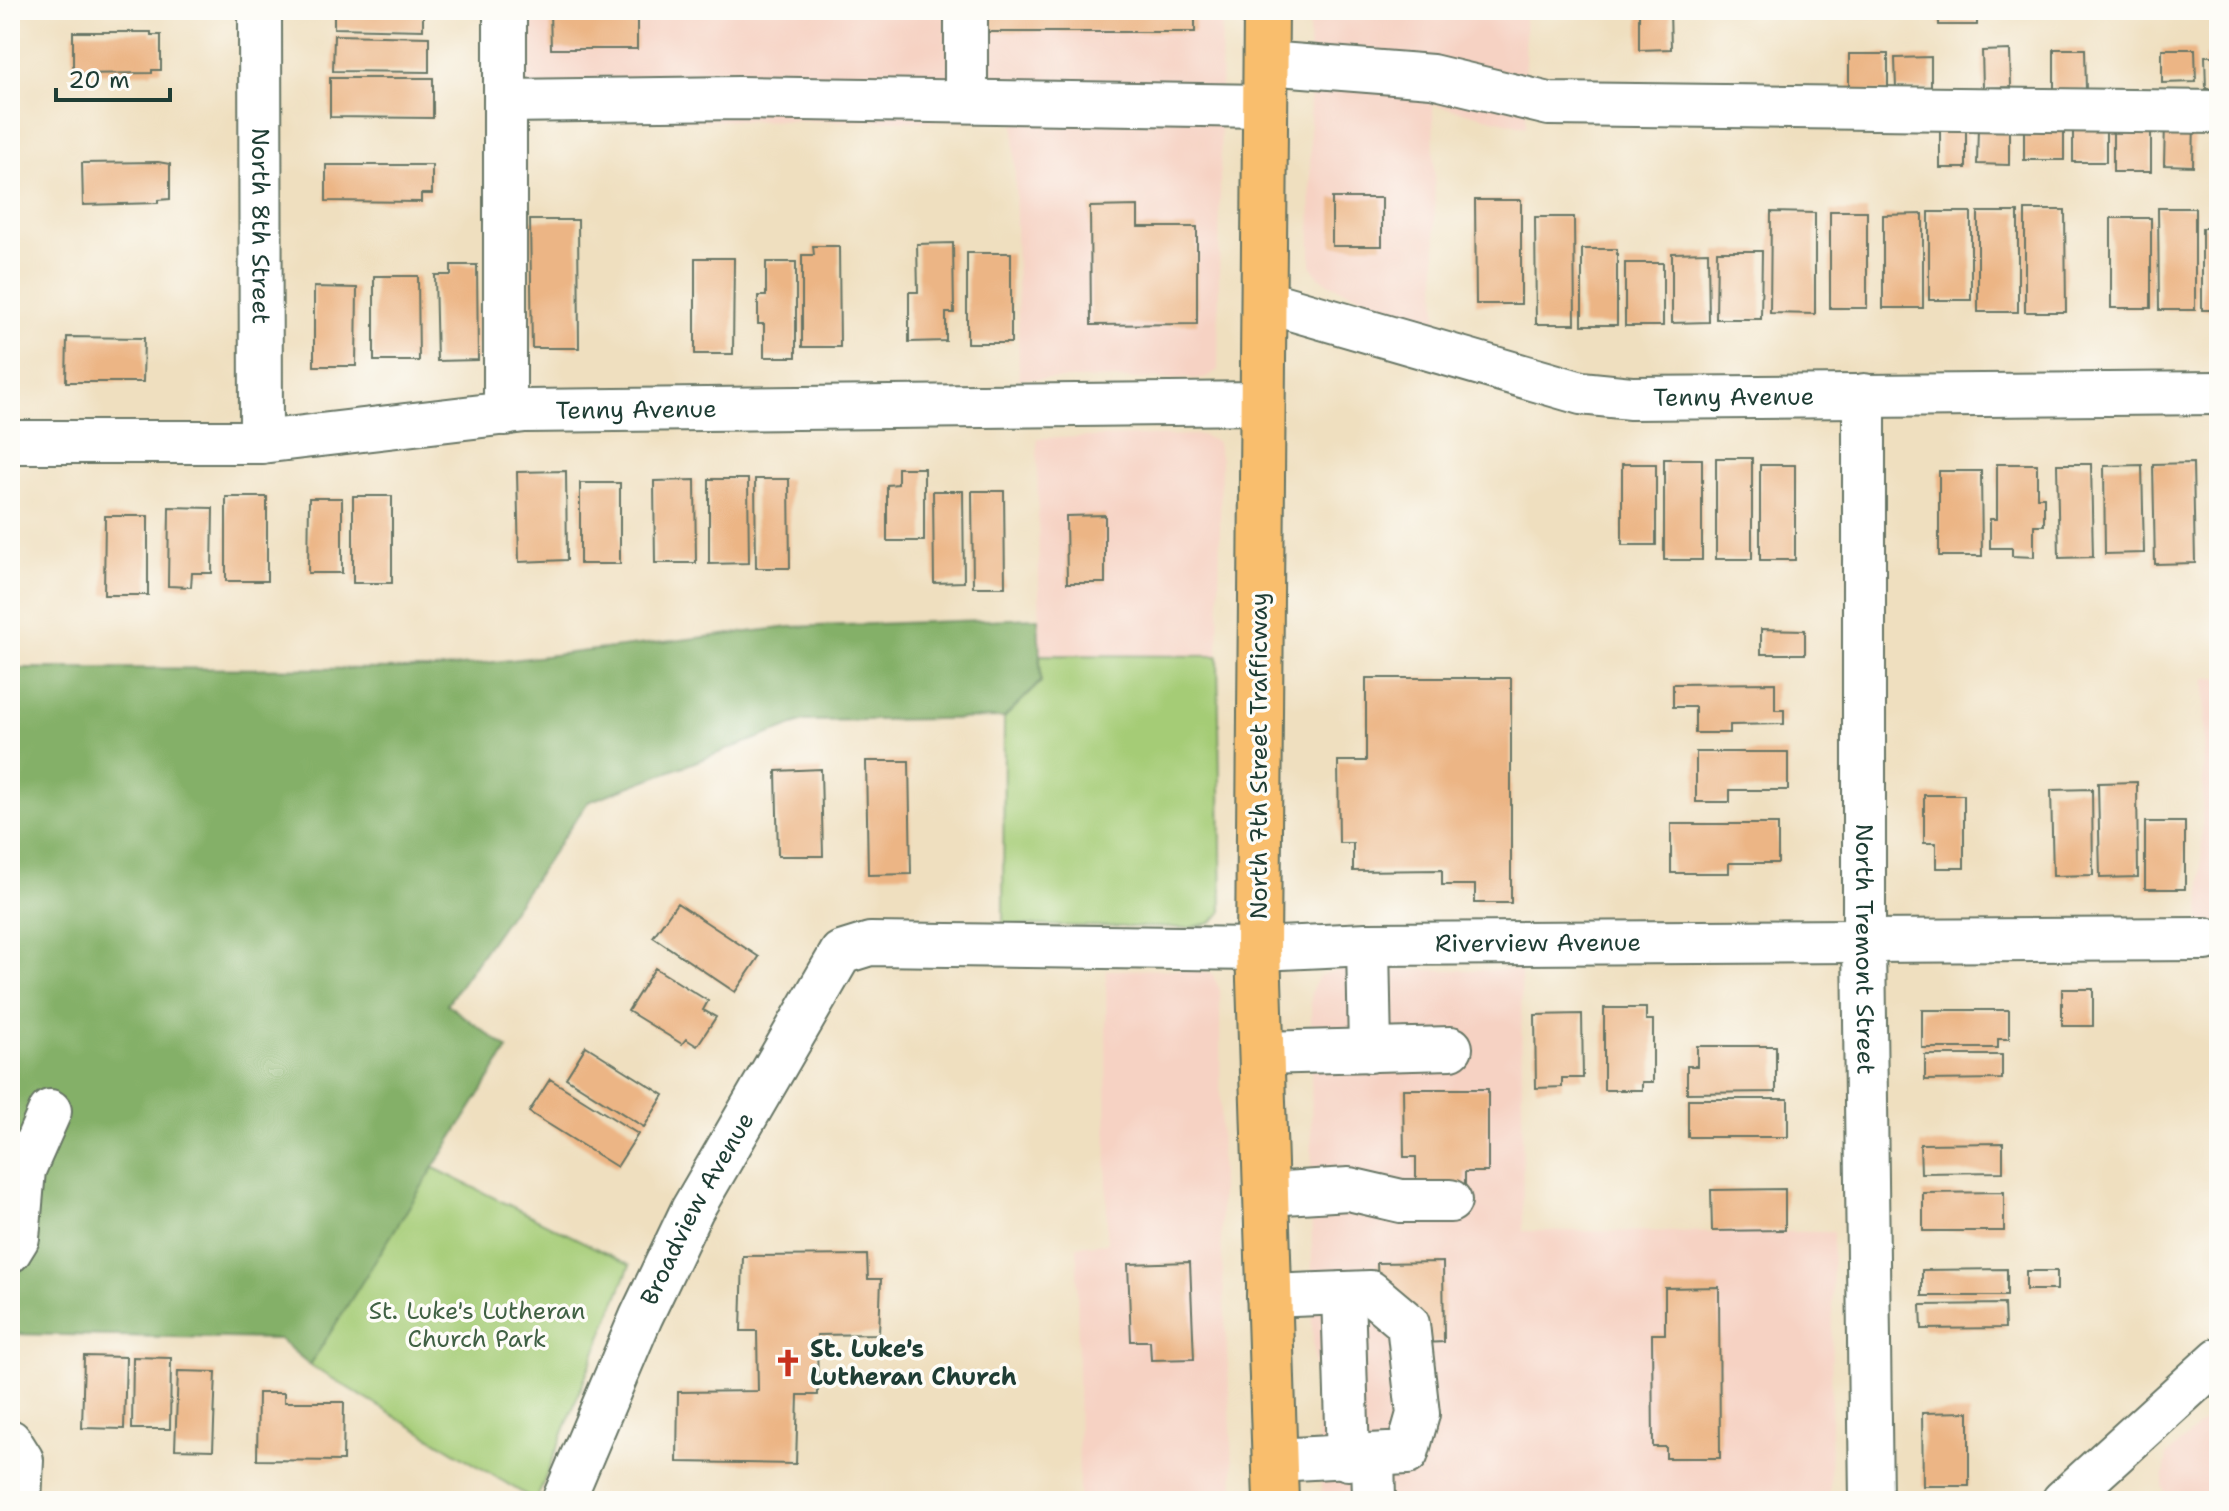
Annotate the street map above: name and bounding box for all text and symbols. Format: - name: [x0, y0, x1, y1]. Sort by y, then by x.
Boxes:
- scale bar: [56, 52, 170, 102]
- text: 20 m: [68, 64, 130, 96]
- street label: North 8th Street: [244, 128, 277, 324]
- street label: Tenny Avenue: [1653, 380, 1814, 414]
- street label: Tenny Avenue: [555, 393, 717, 427]
- street label: North 7th Street Trafficway: [1243, 592, 1275, 920]
- street label: North Tremont Street: [1848, 823, 1882, 1075]
- street label: Riverview Avenue: [1435, 926, 1641, 960]
- street label: Broadview Avenue: [633, 1106, 761, 1310]
- park label: St. Luke's Lutheran Church Park: [369, 1295, 585, 1355]
- place label: St. Luke's Lutheran Church: [810, 1333, 1017, 1393]
- church icon: St. Luke's Lutheran Church: [773, 1348, 803, 1378]

